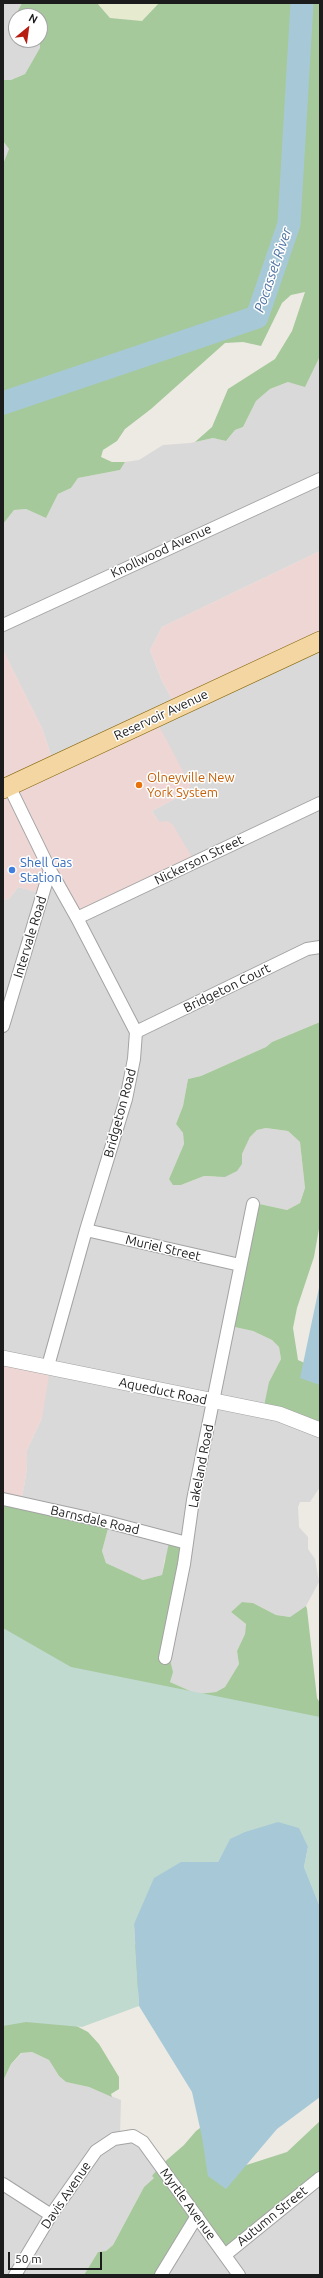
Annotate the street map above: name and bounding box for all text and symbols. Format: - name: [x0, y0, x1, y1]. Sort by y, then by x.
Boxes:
- north arrow: [8, 8, 48, 48]
- text: N: [27, 11, 40, 26]
- water label: Pocasset River: [251, 226, 295, 314]
- street label: Knollwood Avenue: [108, 521, 214, 581]
- street label: Reservoir Avenue: [111, 686, 211, 744]
- place label: Olneyville New York System: [147, 770, 235, 801]
- marker: Olneyville New York System: [134, 780, 144, 790]
- street label: Nickerson Street: [152, 832, 246, 888]
- place label: Shell Gas Station: [20, 855, 72, 886]
- marker: Shell Gas Station: [7, 865, 17, 875]
- street label: Intervale Road: [10, 894, 50, 980]
- street label: Bridgeton Court: [181, 960, 273, 1016]
- street label: Bridgeton Road: [101, 1067, 139, 1159]
- street label: Muriel Street: [124, 1232, 202, 1264]
- street label: Aqueduct Road: [117, 1374, 209, 1408]
- street label: Lakeland Road: [185, 1423, 217, 1509]
- street label: Barnsdale Road: [49, 1502, 141, 1538]
- street label: Davis Avenue: [38, 2158, 94, 2232]
- street label: Myrtle Avenue: [157, 2165, 219, 2243]
- street label: Autumn Street: [234, 2183, 310, 2249]
- scale bar: [10, 2244, 104, 2270]
- text: 50 m: [15, 2252, 42, 2265]

